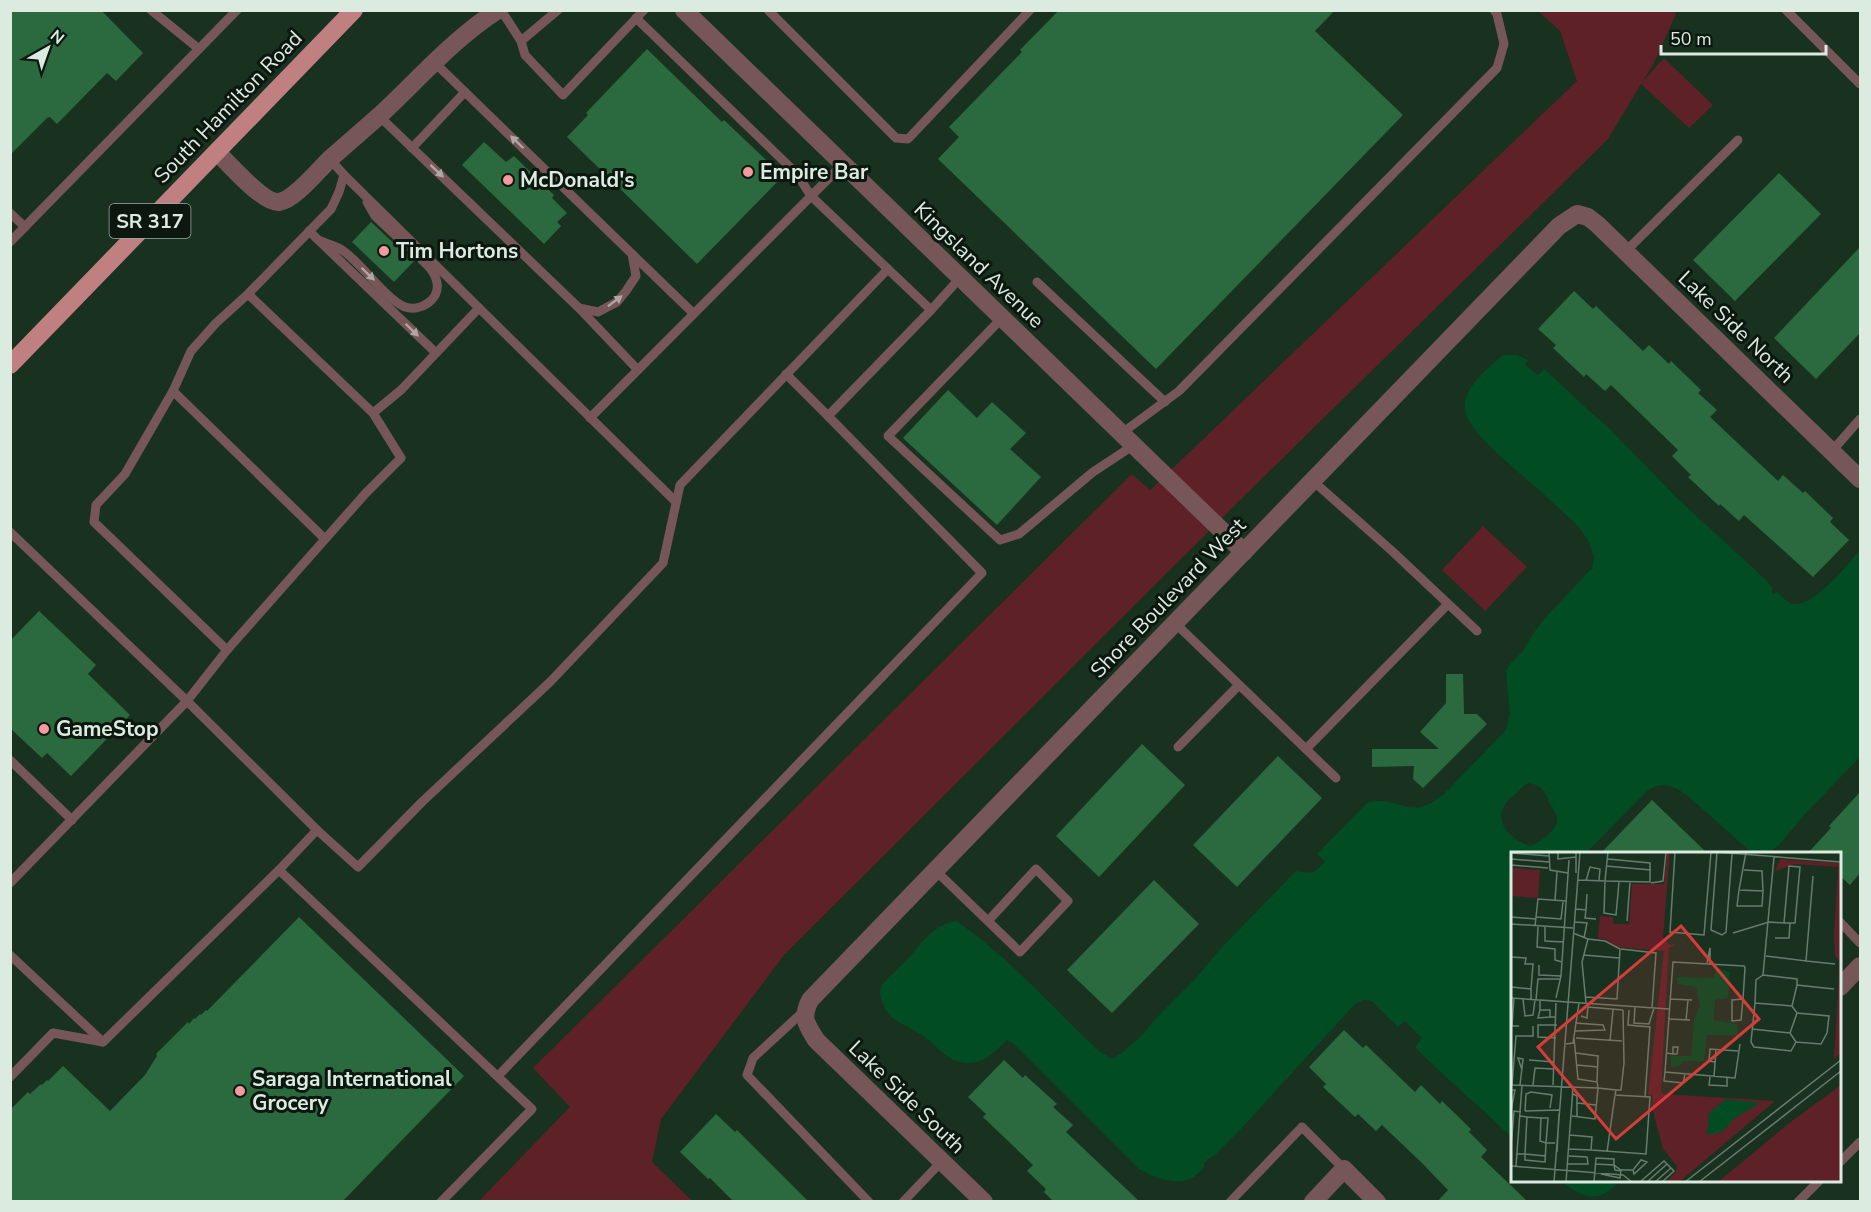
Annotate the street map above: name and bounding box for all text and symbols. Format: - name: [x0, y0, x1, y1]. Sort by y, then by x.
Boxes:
- north arrow: [18, 18, 78, 78]
- scale bar: [1661, 18, 1826, 56]
- text: N: [45, 25, 69, 50]
- street label: South Hamilton Road: [148, 25, 308, 189]
- text: 50 m: [1670, 27, 1712, 51]
- one-way arrow: [510, 136, 524, 150]
- place label: Empire Bar: [760, 158, 869, 186]
- one-way arrow: [429, 164, 444, 178]
- marker: Empire Bar: [741, 165, 755, 179]
- place label: McDonald's: [520, 166, 635, 194]
- marker: McDonald's: [501, 173, 515, 187]
- street label: Kingsland Avenue: [908, 196, 1050, 334]
- road number: SR 317: [110, 204, 190, 238]
- place label: Tim Hortons: [396, 237, 518, 265]
- marker: Tim Hortons: [377, 244, 391, 258]
- street label: Lake Side North: [1672, 265, 1800, 389]
- one-way arrow: [360, 267, 375, 281]
- one-way arrow: [606, 295, 622, 307]
- one-way arrow: [404, 322, 418, 336]
- street label: Shore Boulevard West: [1084, 511, 1252, 684]
- place label: GameStop: [56, 715, 159, 743]
- marker: GameStop: [37, 722, 51, 736]
- inset map: [1511, 852, 1841, 1182]
- street label: Lake Side South: [843, 1034, 971, 1160]
- place label: Saraga International Grocery: [252, 1065, 452, 1117]
- marker: Saraga International Grocery: [233, 1084, 247, 1098]

